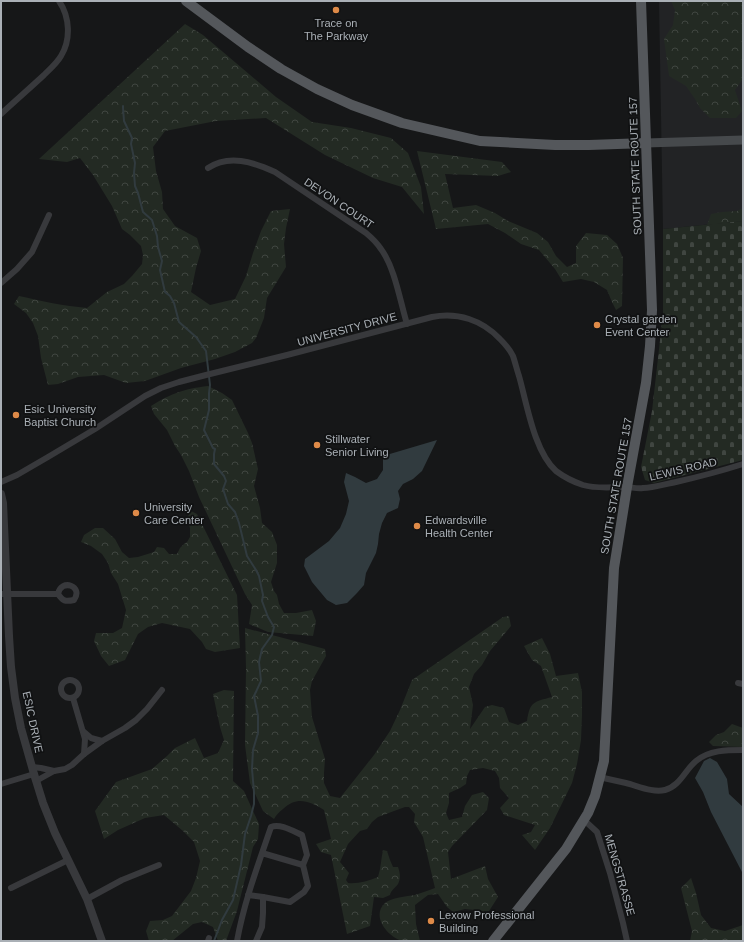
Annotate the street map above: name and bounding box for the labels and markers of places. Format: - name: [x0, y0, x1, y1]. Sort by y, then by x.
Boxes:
- marker: Trace on The Parkway: [331, 5, 341, 15]
- place label: Trace on The Parkway: [304, 17, 369, 42]
- place label: Crystal garden Event Center: [605, 313, 677, 338]
- marker: Crystal garden Event Center: [592, 320, 602, 330]
- place label: Esic University Baptist Church: [24, 403, 97, 428]
- marker: Esic University Baptist Church: [11, 410, 21, 420]
- place label: Stillwater Senior Living: [325, 433, 389, 458]
- marker: Stillwater Senior Living: [312, 440, 322, 450]
- place label: University Care Center: [144, 501, 204, 526]
- marker: University Care Center: [131, 508, 141, 518]
- place label: Edwardsville Health Center: [425, 514, 493, 539]
- marker: Edwardsville Health Center: [412, 521, 422, 531]
- place label: Lexow Professional Building: [439, 909, 534, 934]
- marker: Lexow Professional Building: [426, 916, 436, 926]

